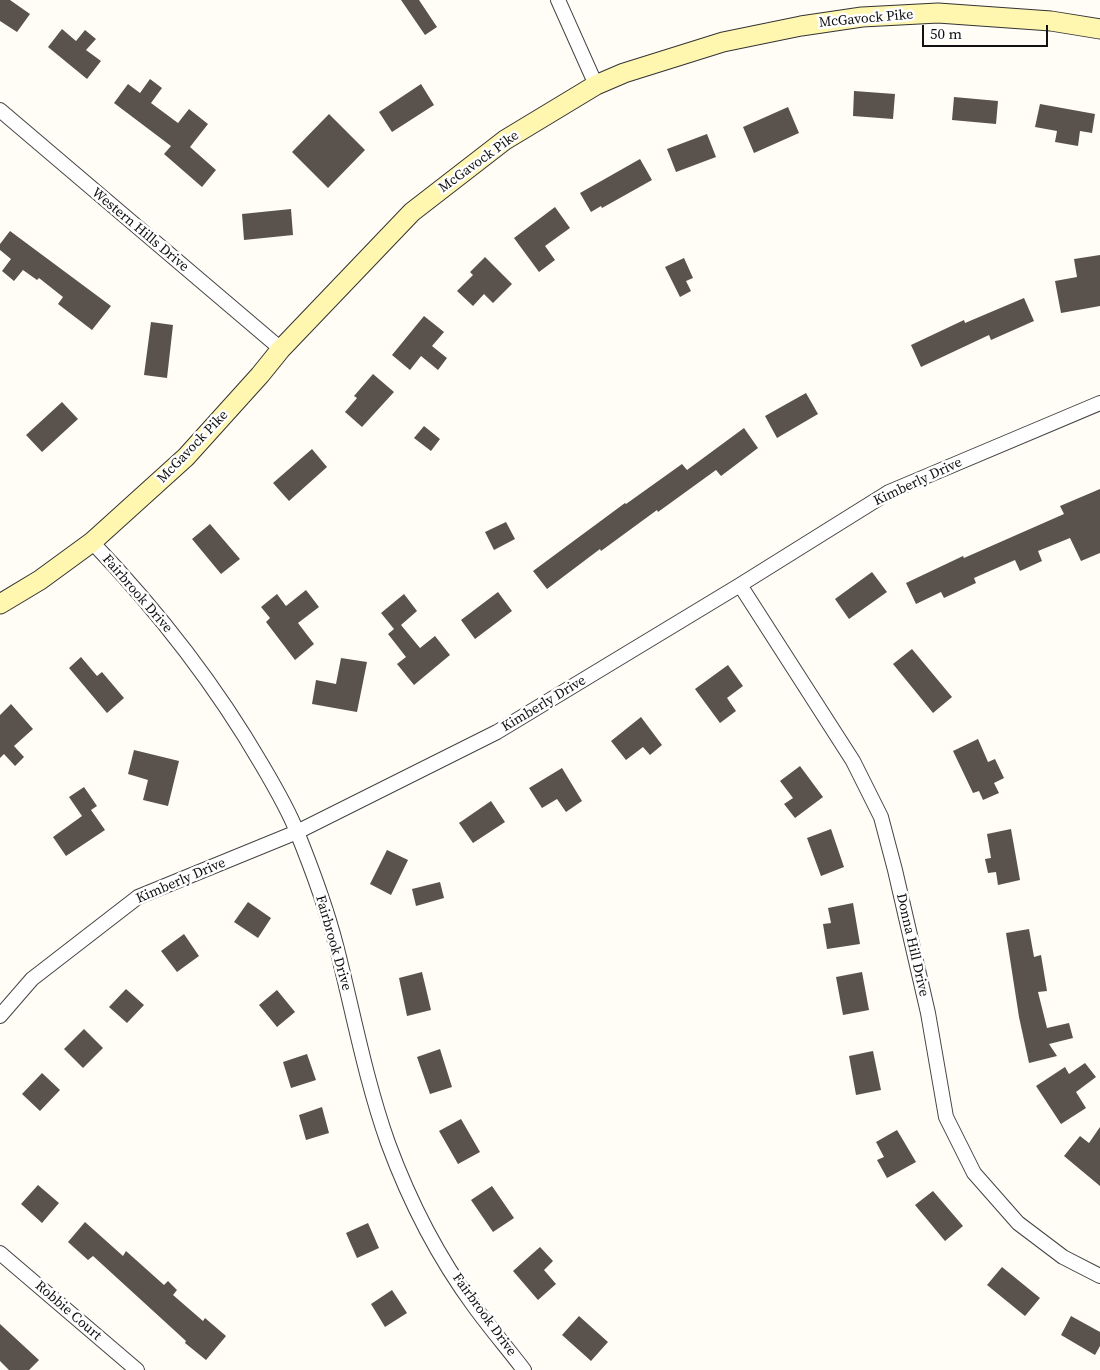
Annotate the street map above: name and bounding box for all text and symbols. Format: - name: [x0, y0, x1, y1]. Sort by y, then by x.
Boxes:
- street label: McGavock Pike: [818, 7, 914, 31]
- scale bar: [925, 15, 1051, 47]
- text: 50 m: [930, 23, 962, 44]
- street label: McGavock Pike: [436, 127, 522, 197]
- street label: Western Hills Drive: [88, 184, 192, 276]
- street label: McGavock Pike: [154, 407, 232, 487]
- street label: Kimberly Drive: [871, 454, 965, 510]
- street label: Fairbrook Drive: [98, 551, 176, 637]
- street label: Kimberly Drive: [499, 672, 589, 736]
- street label: Kimberly Drive: [134, 855, 228, 907]
- street label: Donna Hill Drive: [892, 892, 932, 998]
- street label: Fairbrook Drive: [311, 893, 355, 993]
- street label: Fairbrook Drive: [448, 1270, 520, 1360]
- street label: Robbie Court: [31, 1278, 105, 1344]

